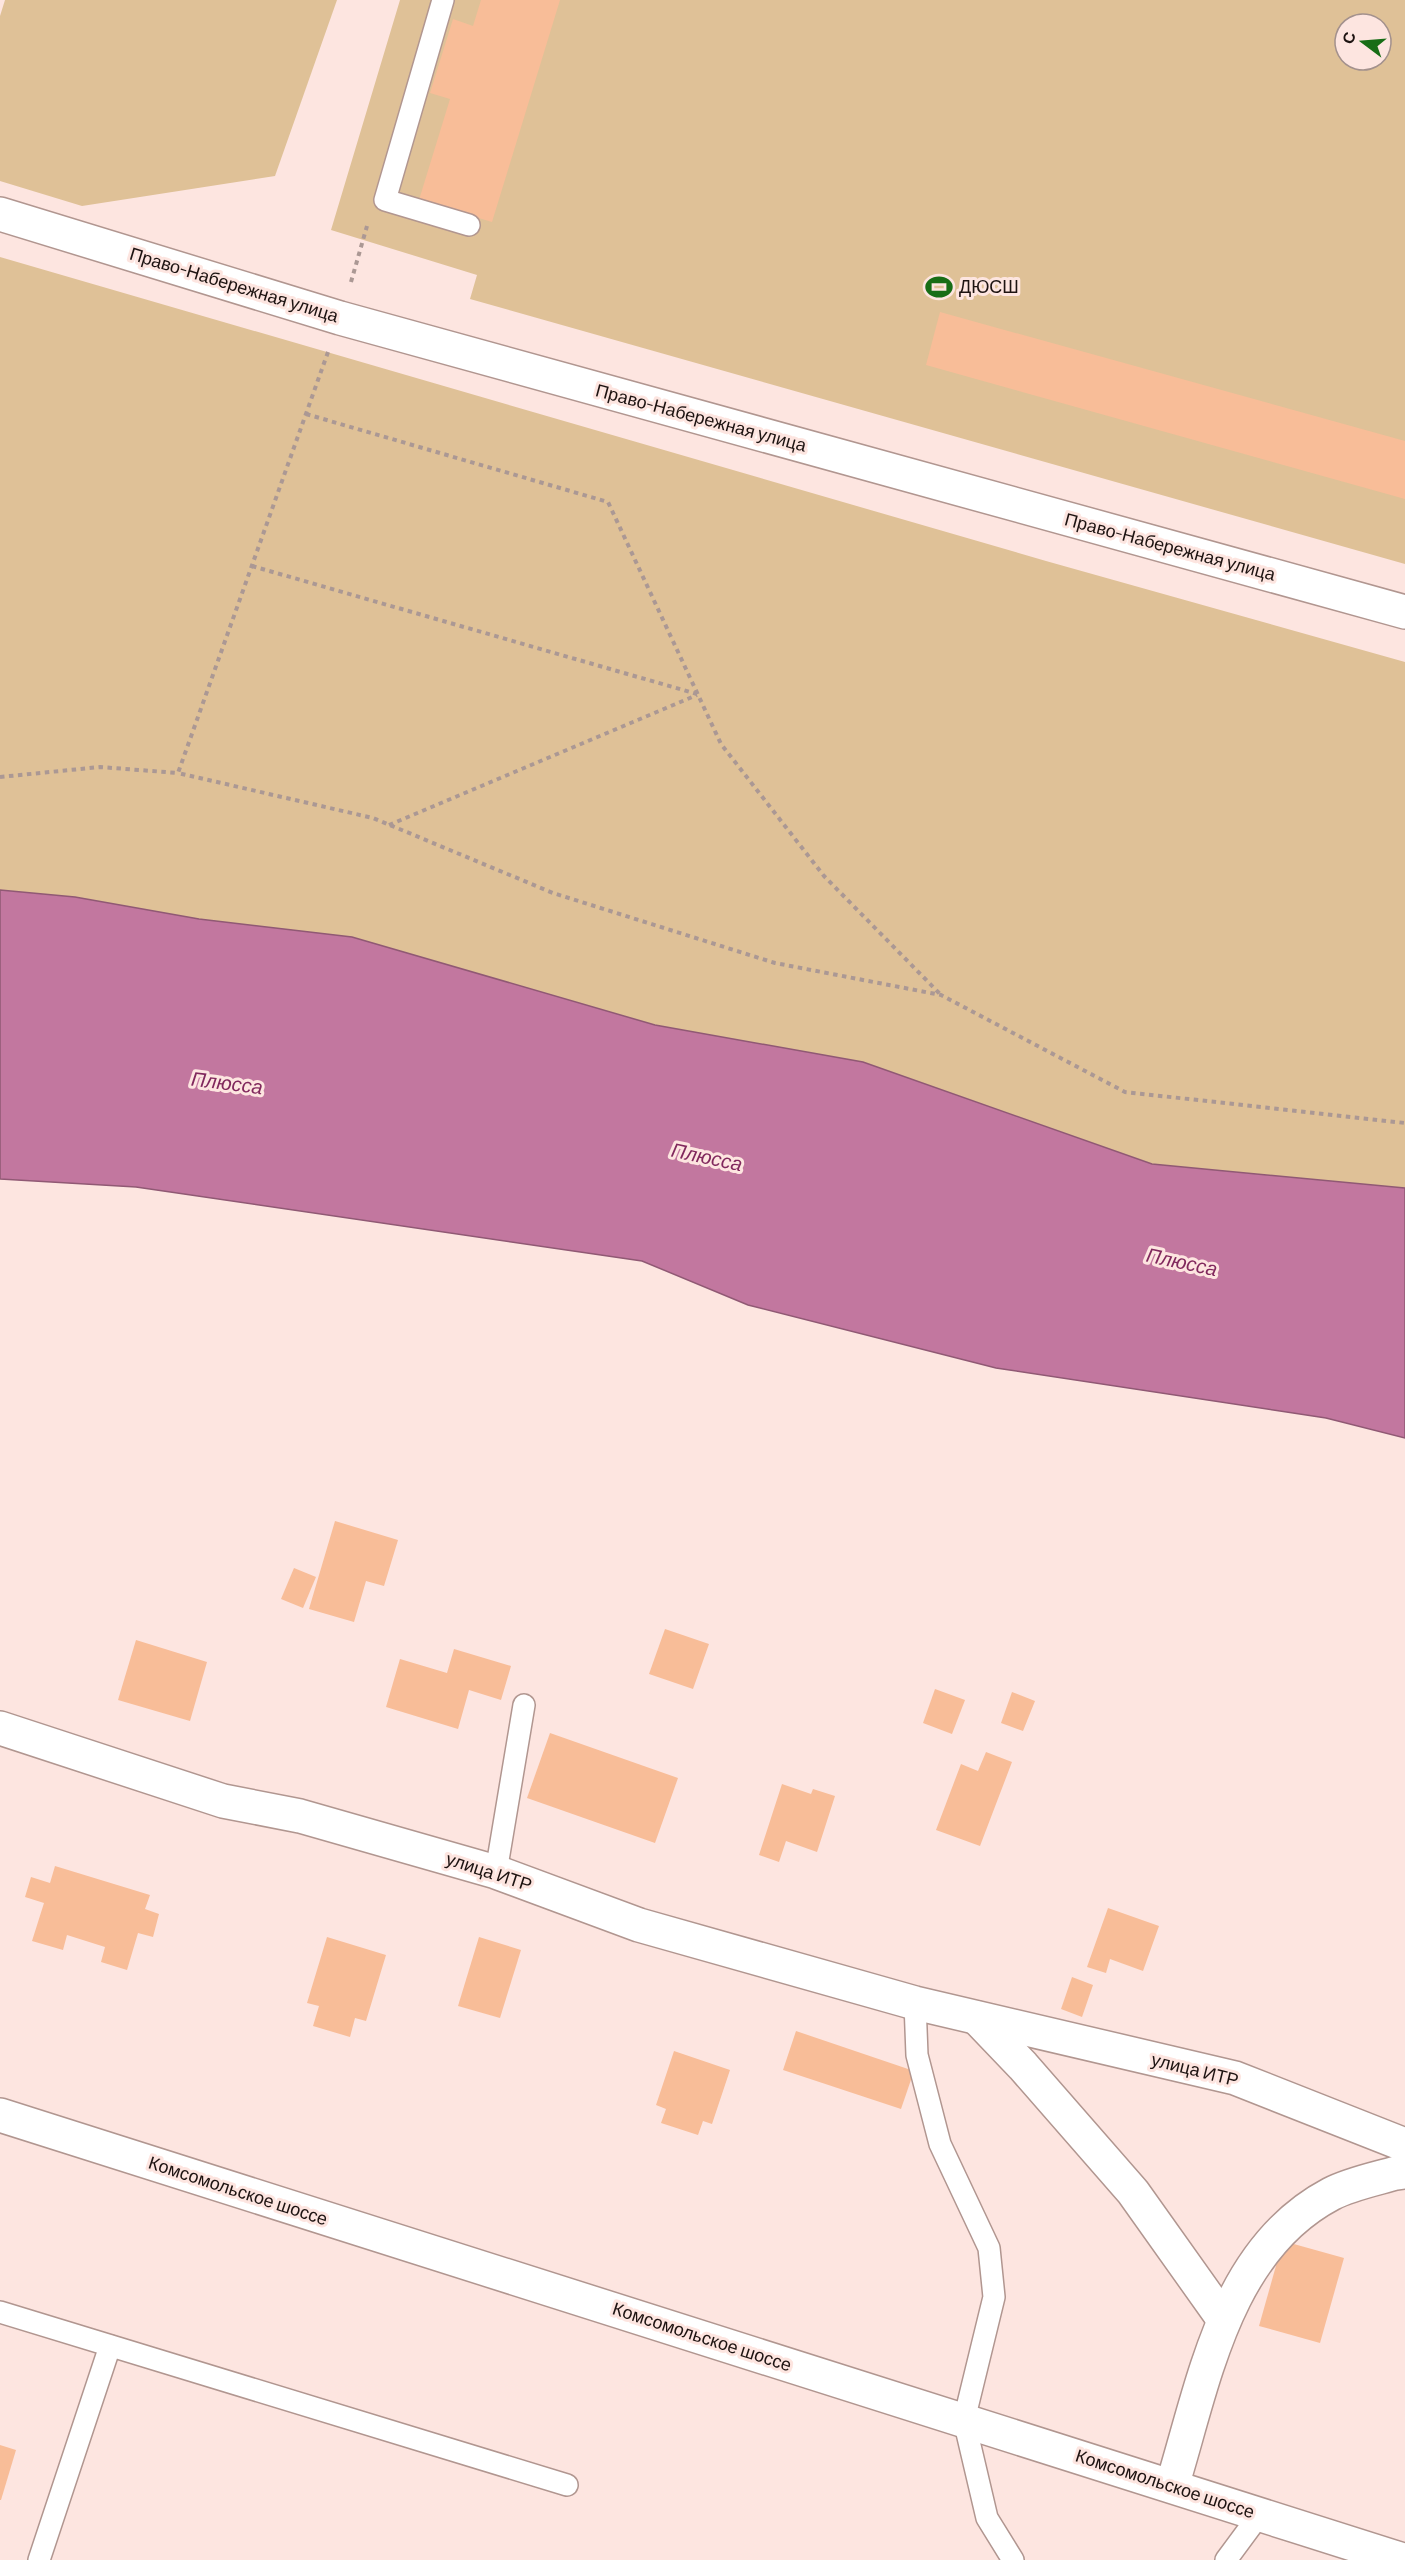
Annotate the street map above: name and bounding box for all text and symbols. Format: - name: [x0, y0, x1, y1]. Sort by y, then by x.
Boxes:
- north arrow: [1333, 12, 1393, 72]
- text: С: [1337, 29, 1359, 46]
- street label: Право-Набережная улица: [127, 242, 342, 327]
- sports icon: ДЮСШ: [924, 272, 954, 302]
- place label: ДЮСШ: [959, 275, 1019, 297]
- street label: Право-Набережная улица: [594, 378, 810, 456]
- street label: Право-Набережная улица: [1063, 507, 1279, 585]
- water label: Плюсса: [190, 1066, 264, 1098]
- water label: Плюсса: [670, 1137, 745, 1175]
- water label: Плюсса: [1145, 1242, 1220, 1280]
- street label: улица ИТР: [444, 1847, 535, 1895]
- street label: улица ИТР: [1149, 2048, 1241, 2090]
- street label: Комсомольское шоссе: [146, 2151, 331, 2229]
- street label: Комсомольское шоссе: [610, 2297, 795, 2375]
- street label: Комсомольское шоссе: [1073, 2444, 1258, 2522]

